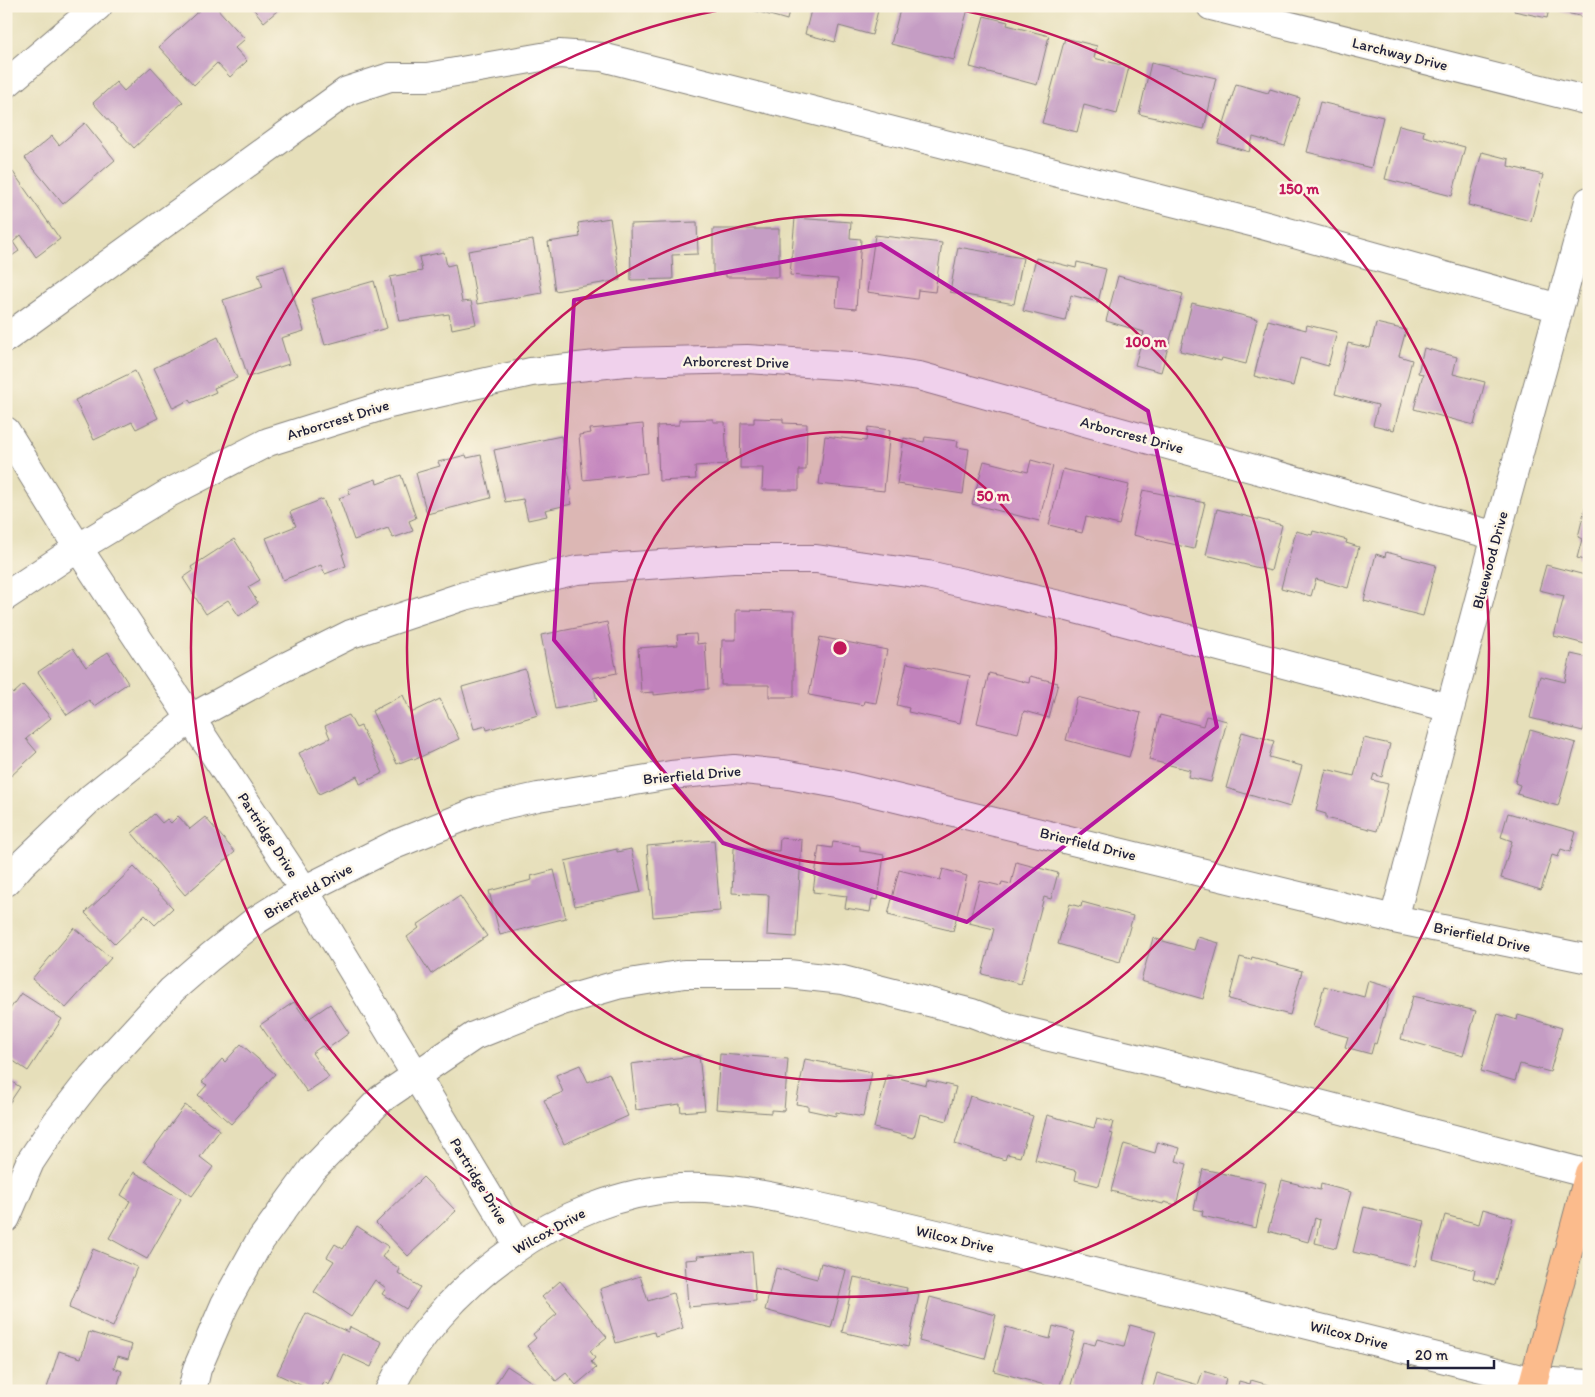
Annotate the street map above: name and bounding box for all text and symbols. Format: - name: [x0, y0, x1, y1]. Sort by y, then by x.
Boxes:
- street label: Larchway Drive: [1350, 33, 1450, 75]
- text: 150 m: [1279, 180, 1319, 198]
- text: 100 m: [1125, 333, 1167, 351]
- street label: Arborcrest Drive: [683, 352, 789, 372]
- street label: Arborcrest Drive: [285, 396, 391, 444]
- street label: Arborcrest Drive: [1078, 413, 1186, 457]
- text: 50 m: [976, 487, 1010, 505]
- street label: Bluewood Drive: [1468, 509, 1512, 611]
- centre of rings: [831, 639, 849, 657]
- street label: Brierfield Drive: [642, 762, 742, 788]
- street label: Partridge Drive: [234, 789, 302, 881]
- street label: Brierfield Drive: [1038, 823, 1138, 865]
- street label: Brierfield Drive: [261, 859, 355, 923]
- street label: Brierfield Drive: [1432, 918, 1532, 956]
- street label: Partridge Drive: [446, 1135, 512, 1227]
- street label: Wilcox Drive: [510, 1204, 588, 1258]
- street label: Wilcox Drive: [914, 1221, 996, 1257]
- street label: Wilcox Drive: [1308, 1317, 1390, 1353]
- scale bar: [1408, 1337, 1494, 1369]
- text: 20 m: [1415, 1346, 1449, 1364]

